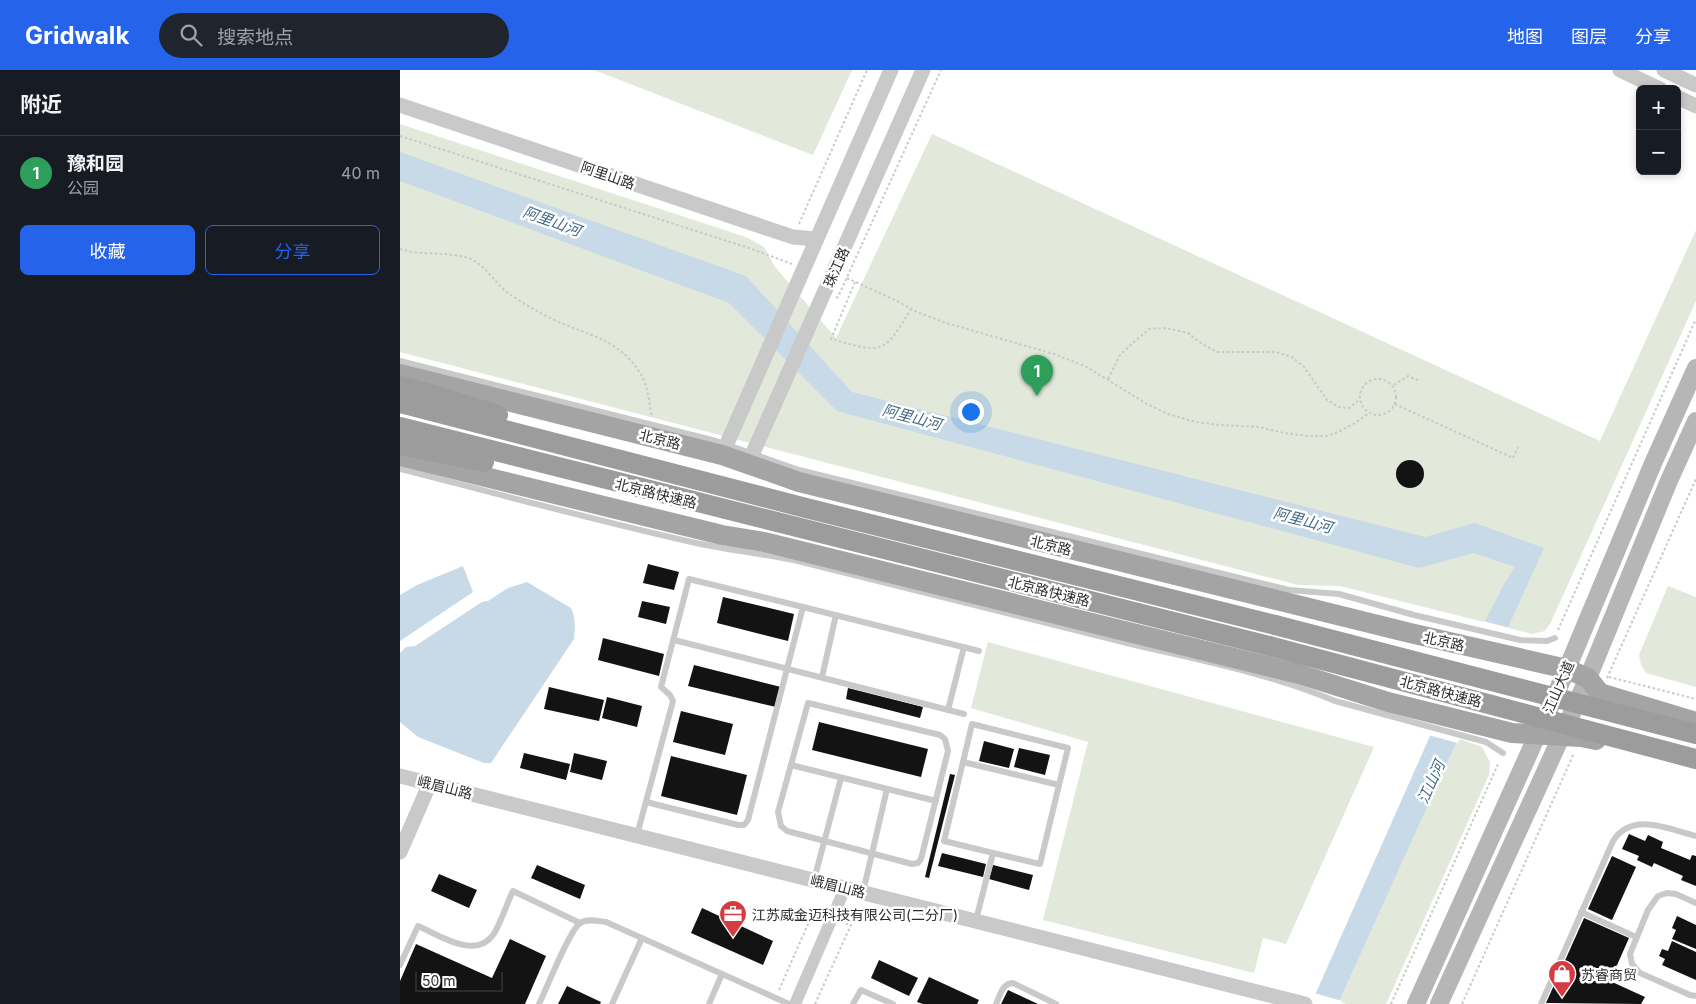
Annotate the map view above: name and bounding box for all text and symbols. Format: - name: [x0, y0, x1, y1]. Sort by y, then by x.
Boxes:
- search box: [159, 13, 509, 58]
- text: Gridwalk: [25, 21, 129, 50]
- icon: search: [177, 21, 205, 49]
- text: 搜索地点: [217, 26, 293, 49]
- text: 地图: [1507, 26, 1543, 47]
- text: 图层: [1571, 26, 1607, 47]
- text: 分享: [1635, 26, 1671, 47]
- map controls: [1636, 85, 1681, 175]
- button: +: [1636, 85, 1681, 130]
- text: 附近: [20, 92, 62, 117]
- button: −: [1636, 130, 1681, 175]
- text: 豫和园: [67, 152, 124, 175]
- street label: 阿里山路: [579, 158, 637, 192]
- text: 1: [33, 163, 39, 183]
- text: 40 m: [341, 163, 380, 183]
- text: 公园: [67, 178, 99, 198]
- water label: 阿里山河: [521, 202, 586, 241]
- button: 收藏: [20, 225, 195, 275]
- button: 分享: [205, 225, 380, 275]
- street label: 珠江路: [820, 244, 852, 290]
- pin: 1: [1021, 355, 1053, 396]
- your location: [958, 399, 984, 425]
- water label: 阿里山河: [881, 400, 946, 435]
- street label: 北京路: [638, 426, 682, 452]
- street label: 北京路快速路: [613, 475, 699, 511]
- water label: 阿里山河: [1272, 503, 1337, 538]
- street label: 北京路: [1029, 532, 1073, 558]
- street label: 北京路快速路: [1006, 573, 1092, 609]
- street label: 北京路: [1422, 628, 1466, 654]
- street label: 江山大道: [1539, 658, 1577, 716]
- street label: 北京路快速路: [1398, 672, 1484, 710]
- water label: 江山河: [1413, 755, 1450, 806]
- street label: 峨眉山路: [416, 772, 474, 802]
- street label: 峨眉山路: [809, 871, 867, 901]
- office icon: 江苏威金迈科技有限公司(二分厂): [718, 899, 748, 938]
- place label: 江苏威金迈科技有限公司(二分厂): [752, 906, 958, 923]
- shop icon: 苏睿商贸: [1547, 959, 1577, 998]
- place label: 苏睿商贸: [1581, 966, 1637, 983]
- scale bar: [415, 969, 502, 992]
- text: 50 m: [422, 972, 456, 989]

